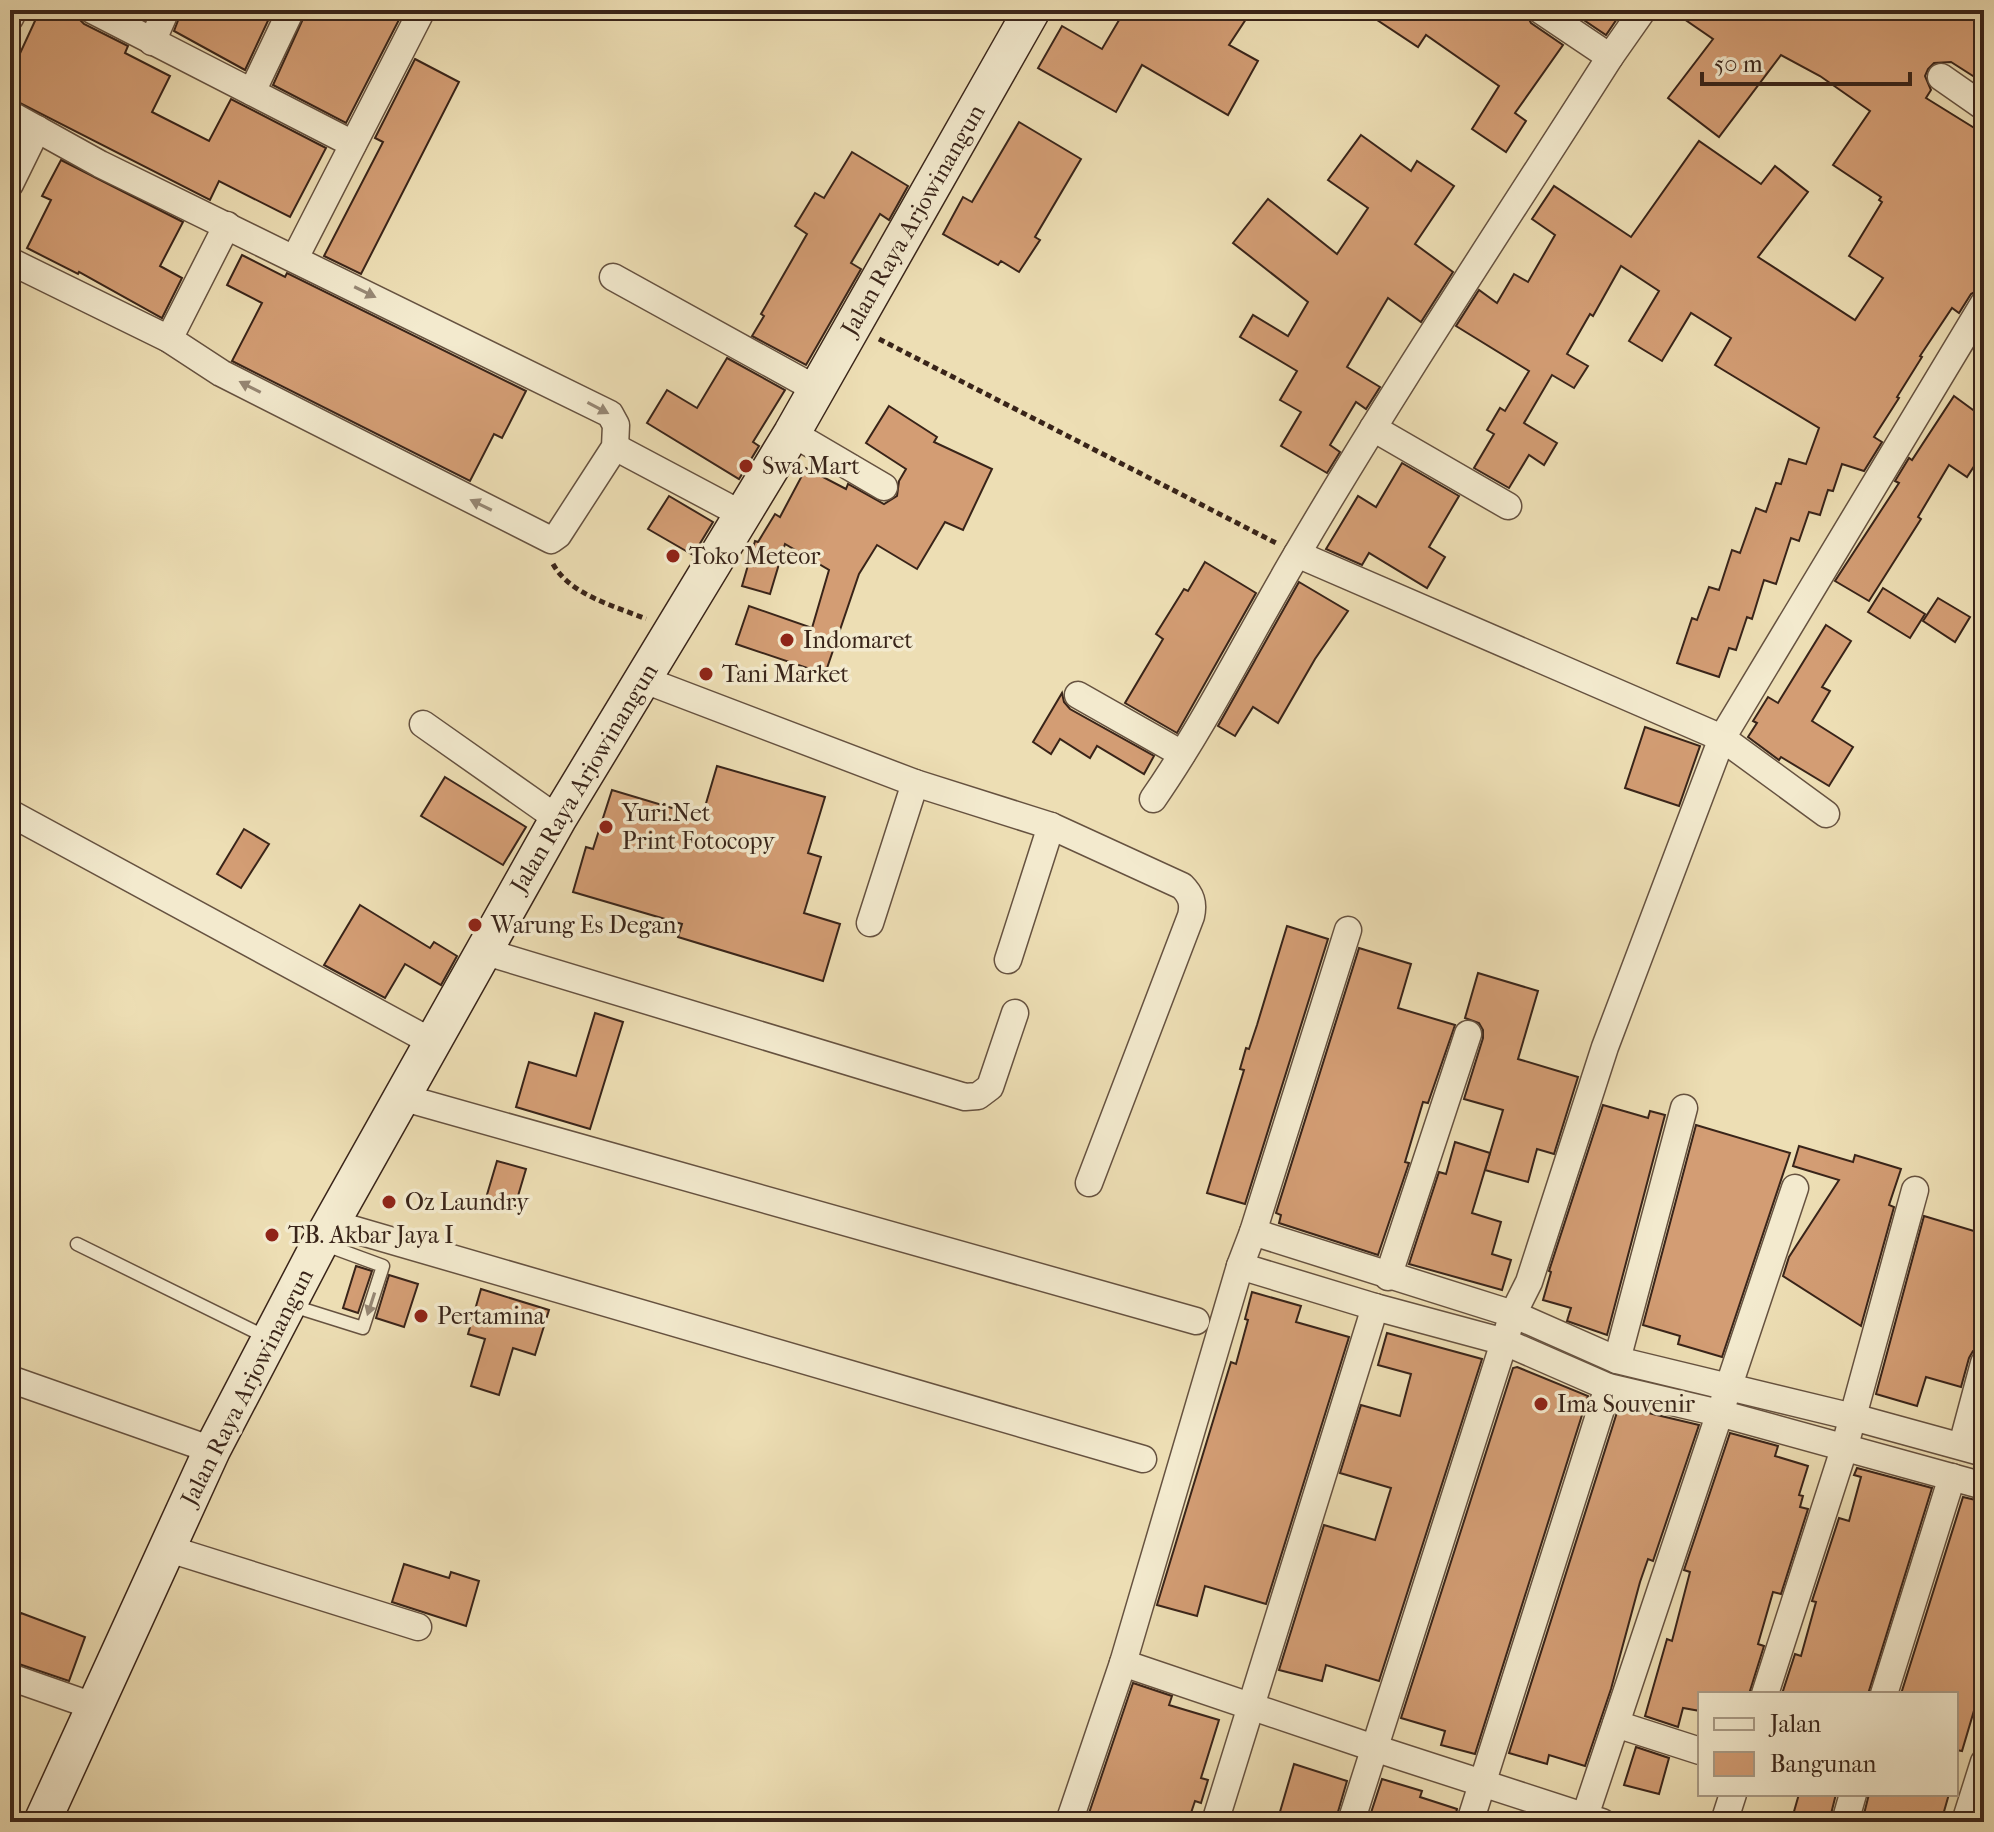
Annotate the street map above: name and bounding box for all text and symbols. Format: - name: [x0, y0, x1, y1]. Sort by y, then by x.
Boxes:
- scale bar: [1702, 36, 1910, 86]
- text: 50 m: [1714, 50, 1763, 78]
- street label: Jalan Raya Arjowinangun: [834, 99, 991, 342]
- one-way arrow: [354, 286, 377, 299]
- one-way arrow: [238, 381, 261, 394]
- one-way arrow: [587, 400, 609, 414]
- place label: Swa Mart: [762, 452, 860, 480]
- marker: Swa Mart: [737, 457, 755, 475]
- one-way arrow: [470, 498, 493, 512]
- place label: Toko Meteor: [689, 542, 821, 570]
- marker: Toko Meteor: [664, 547, 682, 565]
- place label: Indomaret: [803, 626, 913, 654]
- marker: Indomaret: [778, 631, 796, 649]
- street label: Jalan Raya Arjowinangun: [503, 658, 664, 899]
- place label: Tani Market: [722, 660, 849, 688]
- marker: Tani Market: [697, 665, 715, 683]
- place label: Yuri.Net Print Fotocopy: [621, 799, 776, 855]
- marker: Yuri.Net Print Fotocopy: [597, 818, 615, 836]
- place label: Warung Es Degan: [490, 911, 677, 939]
- marker: Warung Es Degan: [466, 916, 484, 934]
- place label: Oz Laundry: [405, 1188, 530, 1216]
- marker: Oz Laundry: [380, 1193, 398, 1211]
- place label: TB. Akbar Jaya I: [288, 1221, 454, 1249]
- marker: TB. Akbar Jaya I: [263, 1226, 281, 1244]
- street label: Jalan Raya Arjowinangun: [174, 1264, 319, 1512]
- one-way arrow: [364, 1292, 377, 1316]
- place label: Pertamina: [437, 1302, 546, 1330]
- marker: Pertamina: [412, 1307, 430, 1325]
- place label: Ima Souvenir: [1557, 1390, 1696, 1418]
- marker: Ima Souvenir: [1532, 1395, 1550, 1413]
- legend: [1698, 1692, 1958, 1796]
- text: Jalan: [1768, 1710, 1821, 1738]
- text: Bangunan: [1770, 1750, 1876, 1778]

